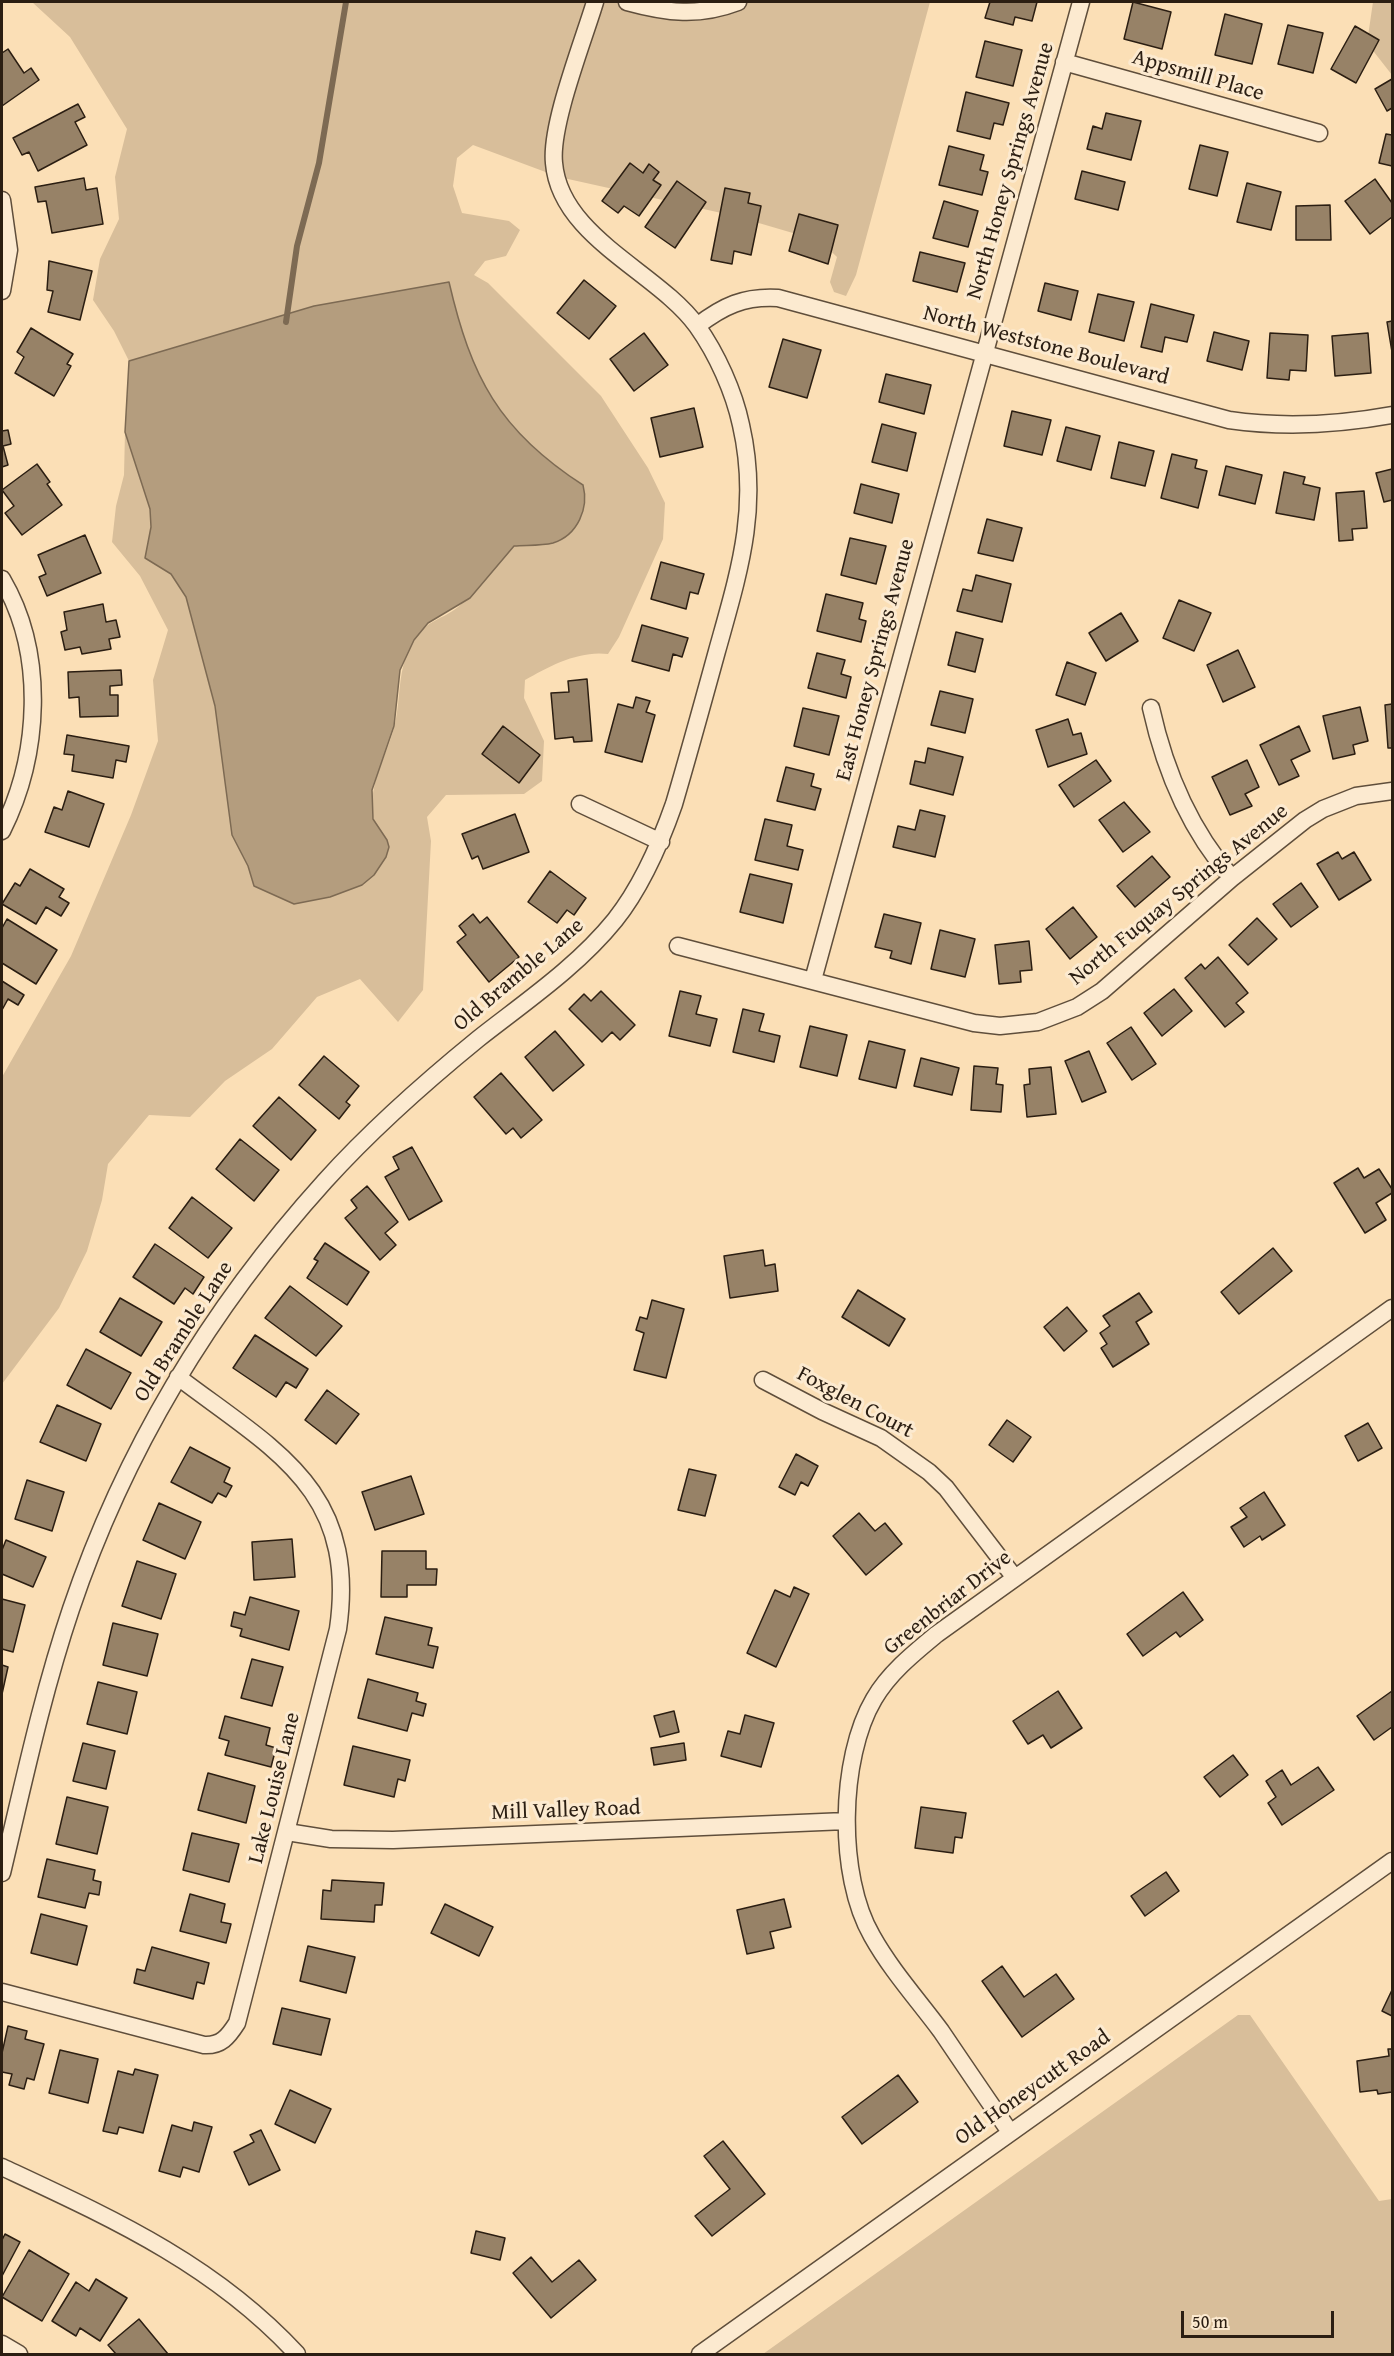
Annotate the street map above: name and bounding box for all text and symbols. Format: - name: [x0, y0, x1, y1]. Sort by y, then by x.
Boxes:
- street label: North Honey Springs Avenue: [962, 39, 1060, 303]
- street label: Appsmill Place: [1129, 45, 1267, 107]
- street label: North Weststone Boulevard: [920, 300, 1172, 392]
- street label: East Honey Springs Avenue: [831, 536, 921, 784]
- street label: North Fuquay Springs Avenue: [1064, 798, 1294, 992]
- street label: Old Bramble Lane: [448, 913, 590, 1037]
- street label: Old Bramble Lane: [129, 1257, 239, 1407]
- street label: Foxglen Court: [792, 1361, 918, 1445]
- street label: Greenbriar Drive: [879, 1545, 1017, 1661]
- street label: Lake Louise Lane: [243, 1710, 307, 1866]
- street label: Mill Valley Road: [491, 1795, 641, 1827]
- street label: Old Honeycutt Road: [950, 2025, 1116, 2151]
- scale bar: [1184, 2299, 1337, 2337]
- text: 50 m: [1192, 2308, 1228, 2335]

